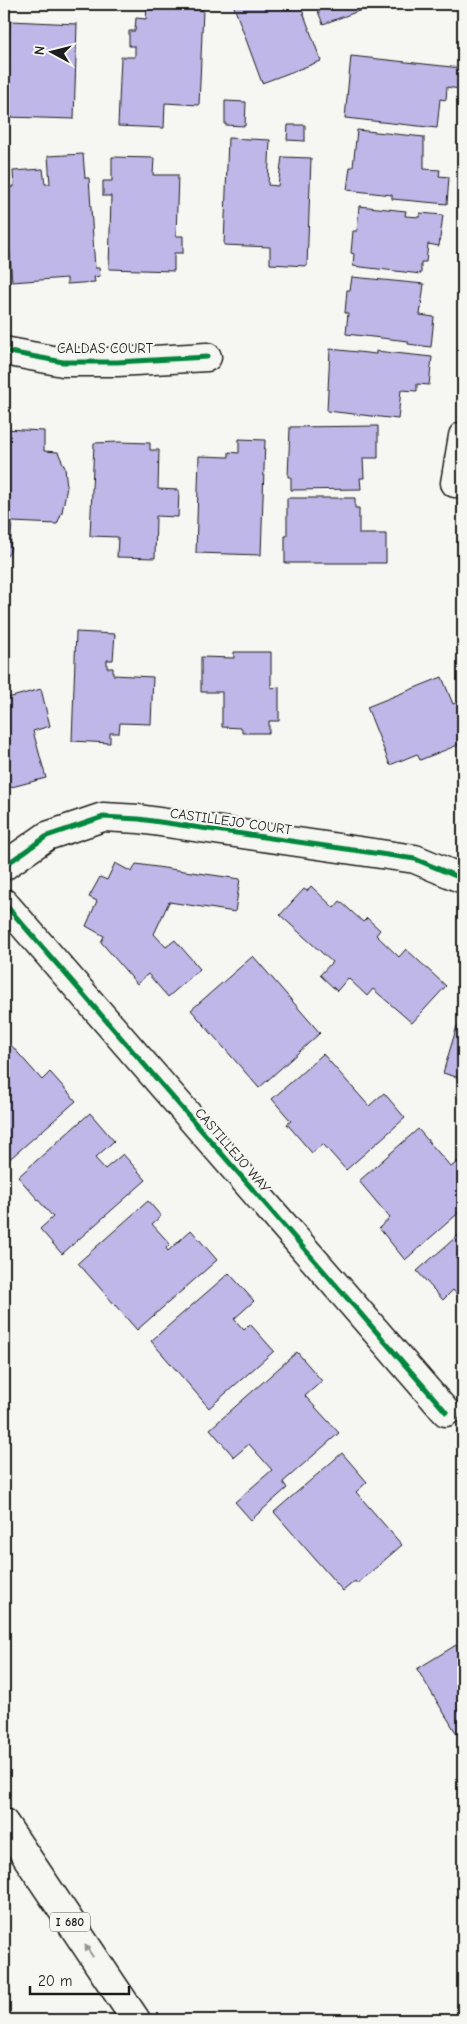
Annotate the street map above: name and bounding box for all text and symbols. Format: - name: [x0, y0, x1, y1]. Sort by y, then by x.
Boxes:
- north arrow: [28, 28, 78, 78]
- text: N: [31, 45, 49, 56]
- street label: CALDAS COURT: [57, 340, 154, 357]
- street label: CASTILLEJO COURT: [169, 805, 294, 839]
- street label: CASTILLEJO WAY: [191, 1104, 275, 1197]
- road number: I 680: [50, 1912, 90, 1931]
- one-way arrow: [84, 1944, 94, 1957]
- scale bar: [30, 1964, 129, 1996]
- text: 20 m: [38, 1972, 72, 1990]

